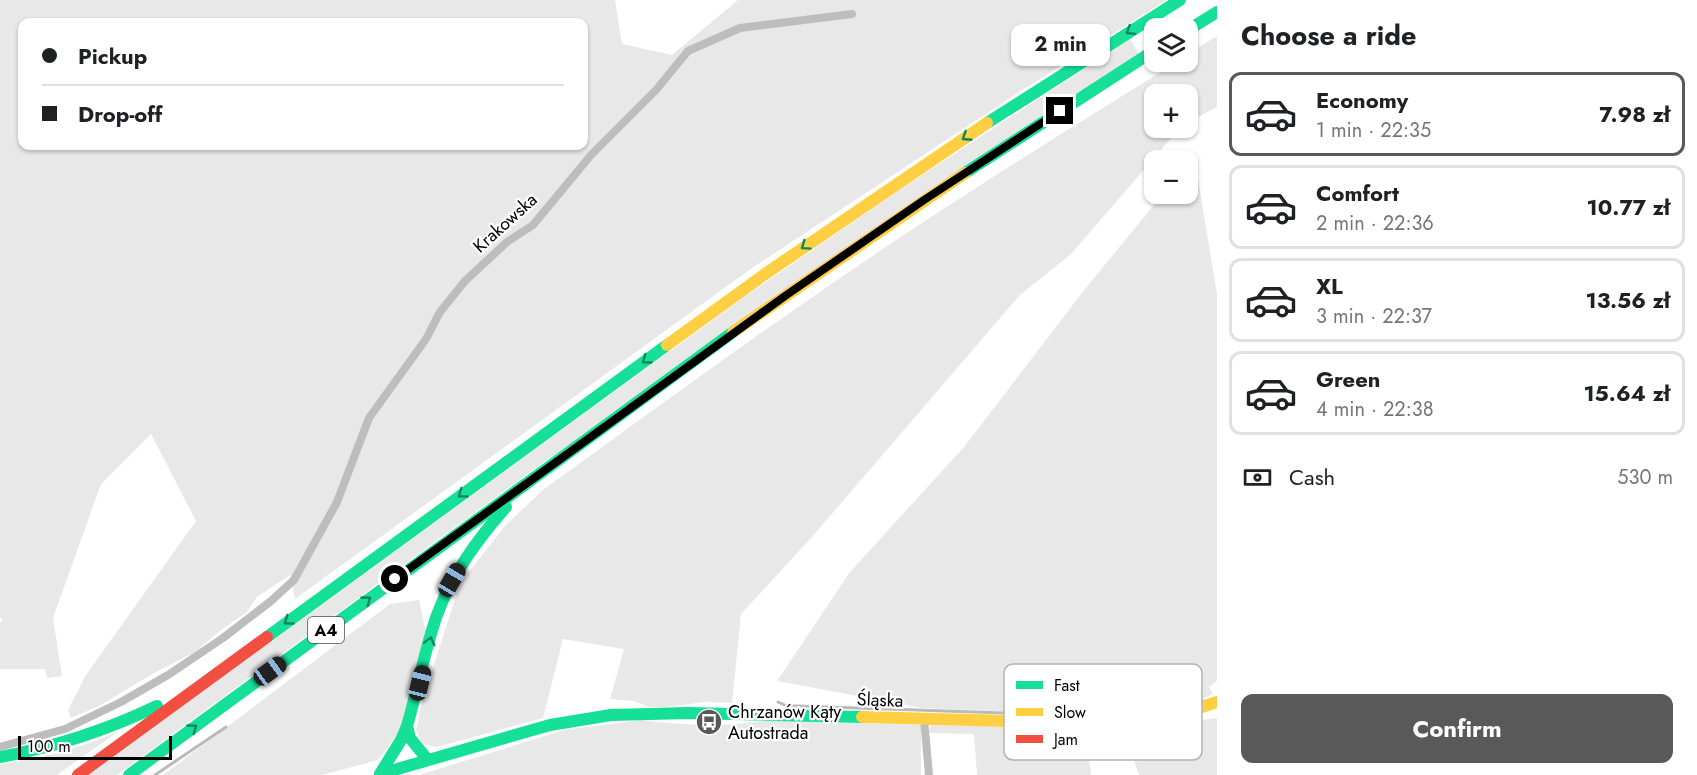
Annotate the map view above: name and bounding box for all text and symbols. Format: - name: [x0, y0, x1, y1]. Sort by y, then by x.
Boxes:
- text: Choose a ride: [1241, 16, 1416, 55]
- map controls: [1144, 18, 1198, 204]
- button: layers: [1144, 18, 1198, 72]
- callout: 2 min: [1010, 24, 1110, 66]
- one-way arrow: [1126, 24, 1137, 35]
- text: 2 min: [1034, 30, 1087, 59]
- text: Pickup: [78, 40, 147, 72]
- button: +: [1144, 84, 1198, 138]
- text: Economy: [1316, 84, 1408, 116]
- icon: car: [1244, 87, 1298, 141]
- route end: [1046, 97, 1073, 124]
- text: Drop-off: [78, 98, 162, 130]
- text: 7.98 zł: [1599, 98, 1670, 130]
- text: 1 min · 22:35: [1316, 116, 1431, 145]
- one-way arrow: [962, 129, 972, 141]
- button: −: [1144, 150, 1198, 204]
- text: Comfort: [1316, 177, 1399, 209]
- icon: car: [1244, 180, 1298, 234]
- street label: Krakowska: [467, 187, 543, 259]
- text: 10.77 zł: [1587, 191, 1670, 223]
- text: 2 min · 22:36: [1316, 209, 1434, 238]
- one-way arrow: [801, 239, 812, 250]
- text: XL: [1316, 270, 1343, 302]
- icon: car: [1244, 273, 1298, 327]
- text: 13.56 zł: [1585, 284, 1670, 316]
- text: 3 min · 22:37: [1316, 302, 1432, 331]
- one-way arrow: [642, 353, 653, 364]
- text: Green: [1316, 363, 1380, 395]
- icon: car: [1244, 366, 1298, 420]
- text: 15.64 zł: [1583, 377, 1670, 409]
- text: 4 min · 22:38: [1316, 395, 1434, 424]
- icon: cash: [1241, 461, 1274, 494]
- text: Cash: [1289, 461, 1335, 493]
- text: 530 m: [1617, 463, 1673, 492]
- one-way arrow: [458, 487, 469, 498]
- car: [435, 560, 469, 600]
- route start: [381, 565, 408, 592]
- one-way arrow: [360, 596, 371, 607]
- one-way arrow: [283, 614, 294, 625]
- road number: A4: [308, 617, 344, 643]
- one-way arrow: [422, 637, 435, 647]
- car: [250, 653, 290, 689]
- car: [407, 663, 433, 703]
- legend: [1004, 664, 1202, 760]
- text: Fast: [1054, 674, 1080, 697]
- street label: Śląska: [856, 686, 904, 714]
- button: Confirm: [1241, 694, 1673, 763]
- place label: Chrzanów Kąty Autostrada: [728, 699, 841, 746]
- text: Slow: [1054, 701, 1086, 724]
- bus stop icon: Chrzanów Kąty Autostrada: [694, 707, 724, 737]
- one-way arrow: [186, 724, 197, 735]
- text: Jam: [1052, 728, 1078, 751]
- scale bar: [18, 733, 172, 760]
- text: 100 m: [27, 735, 71, 758]

